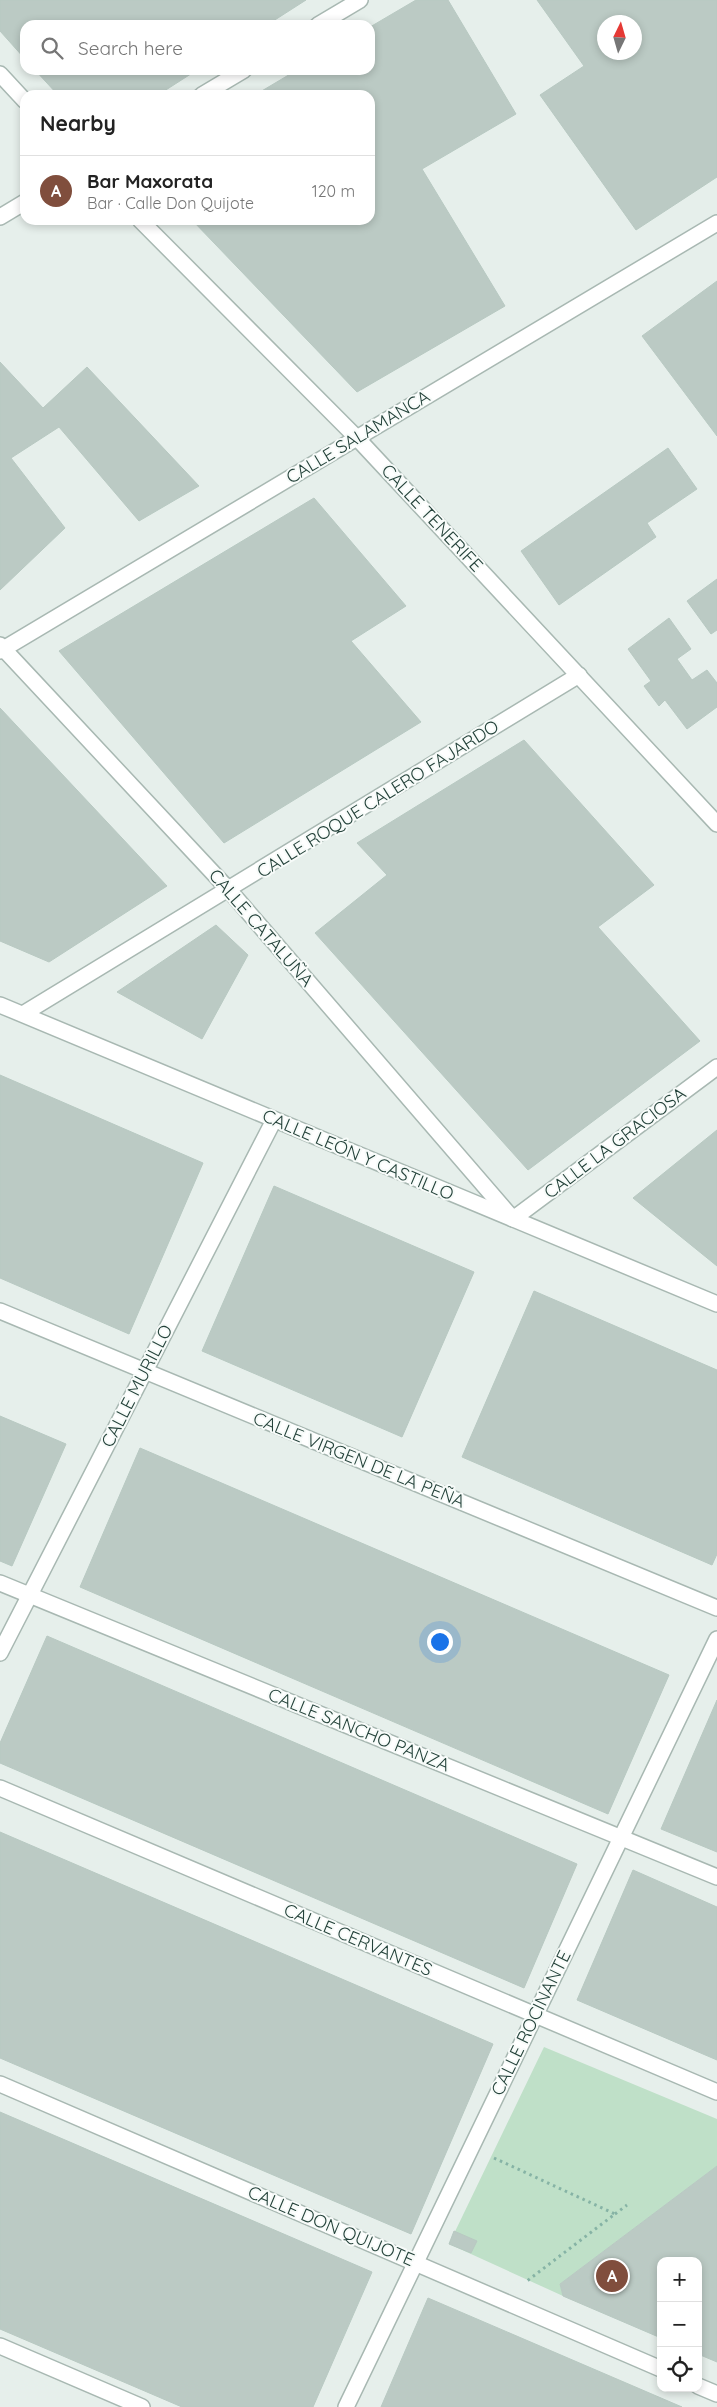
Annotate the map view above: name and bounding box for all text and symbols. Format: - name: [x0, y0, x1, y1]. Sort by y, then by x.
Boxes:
- north arrow: [597, 15, 642, 60]
- search box: [20, 20, 375, 75]
- icon: search: [38, 34, 66, 62]
- text: Search here: [78, 36, 183, 60]
- text: Nearby: [40, 110, 116, 136]
- text: Bar Maxorata: [87, 169, 213, 193]
- text: A: [51, 181, 61, 201]
- text: 120 m: [312, 181, 355, 201]
- text: Bar · Calle Don Quijote: [87, 193, 254, 213]
- street label: CALLE SALAMANCA: [282, 384, 434, 489]
- street label: CALLE TENERIFE: [377, 459, 488, 576]
- street label: CALLE ROQUE CALERO FAJARDO: [253, 714, 503, 883]
- street label: CALLE CATALUÑA: [204, 864, 319, 992]
- street label: CALLE LA GRACIOSA: [539, 1082, 690, 1203]
- street label: CALLE LEÓN Y CASTILLO: [259, 1104, 457, 1205]
- street label: CALLE MURILLO: [96, 1321, 177, 1451]
- street label: CALLE VIRGEN DE LA PEÑA: [250, 1406, 469, 1513]
- your location: [427, 1629, 453, 1655]
- street label: CALLE SANCHO PANZA: [265, 1683, 454, 1777]
- street label: CALLE CERVANTES: [281, 1898, 436, 1981]
- street label: CALLE ROCINANTE: [485, 1946, 576, 2099]
- street label: CALLE DON QUIJOTE: [245, 2180, 418, 2271]
- pin: A: [596, 2257, 628, 2295]
- map controls: [657, 2257, 702, 2392]
- button: +: [657, 2257, 702, 2302]
- button: −: [657, 2302, 702, 2347]
- button: locate: [657, 2347, 702, 2392]

